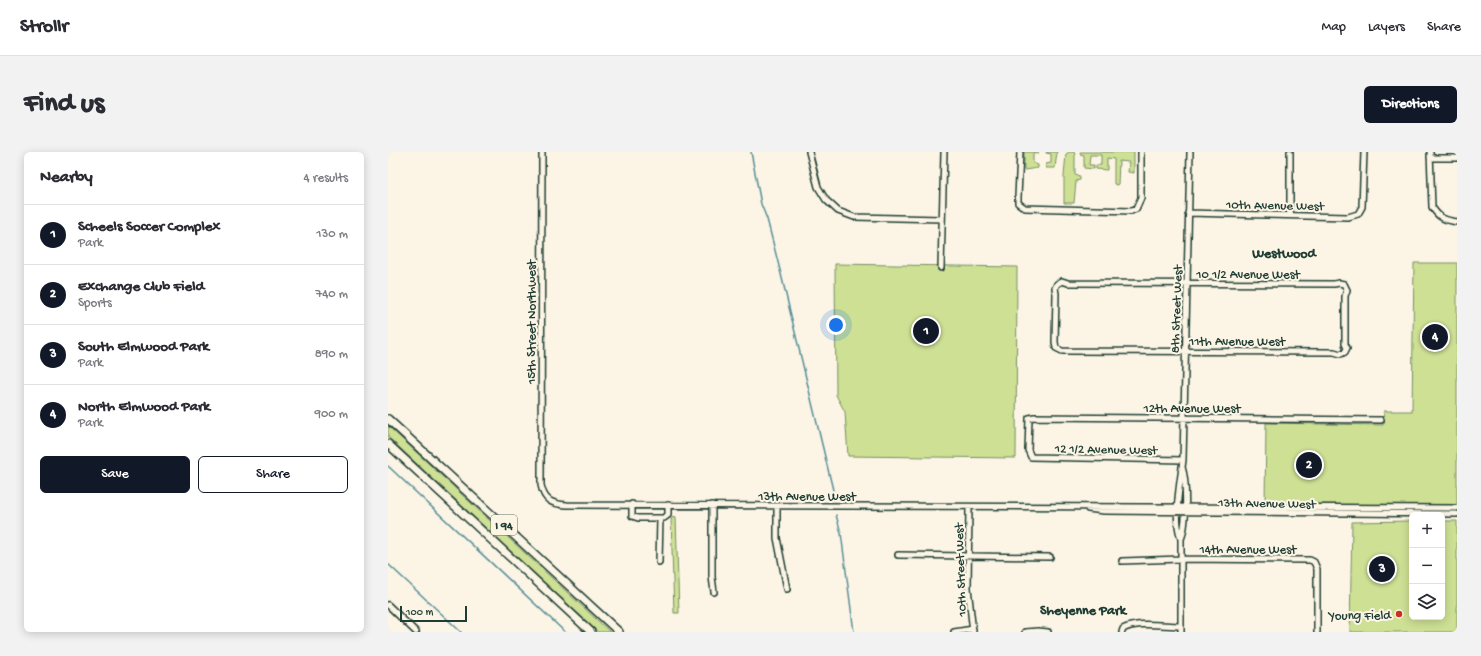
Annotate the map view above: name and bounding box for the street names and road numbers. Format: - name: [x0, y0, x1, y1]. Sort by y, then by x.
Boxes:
- street label: 10th Avenue West: [1225, 198, 1326, 215]
- street label: 15th Street Northwest: [525, 258, 540, 385]
- street label: 8th Street West: [1168, 263, 1187, 353]
- street label: 10 1/2 Avenue West: [1195, 268, 1301, 283]
- street label: 11th Avenue West: [1188, 335, 1287, 350]
- street label: 12th Avenue West: [1142, 402, 1242, 417]
- street label: 12 1/2 Avenue West: [1054, 442, 1159, 459]
- street label: 13th Avenue West: [757, 490, 857, 505]
- street label: 13th Avenue West: [1217, 496, 1317, 513]
- road number: I 94: [491, 515, 517, 535]
- street label: 10th Street West: [952, 521, 971, 618]
- street label: 14th Avenue West: [1199, 543, 1298, 558]

